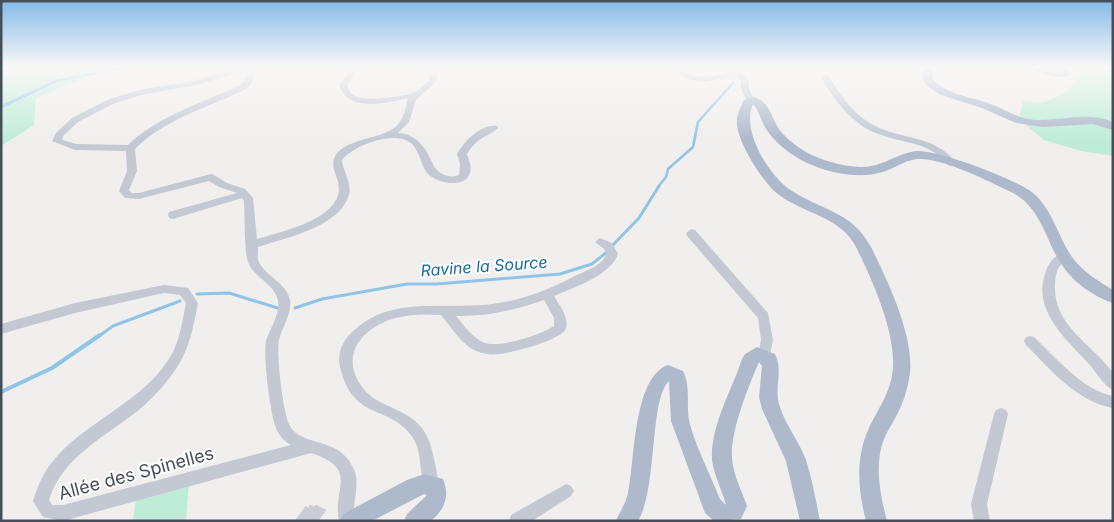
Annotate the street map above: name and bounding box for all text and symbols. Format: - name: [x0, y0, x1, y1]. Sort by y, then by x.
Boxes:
- water label: Ravine la Source: [420, 252, 548, 280]
- street label: Allée des Spinelles: [56, 442, 216, 504]

